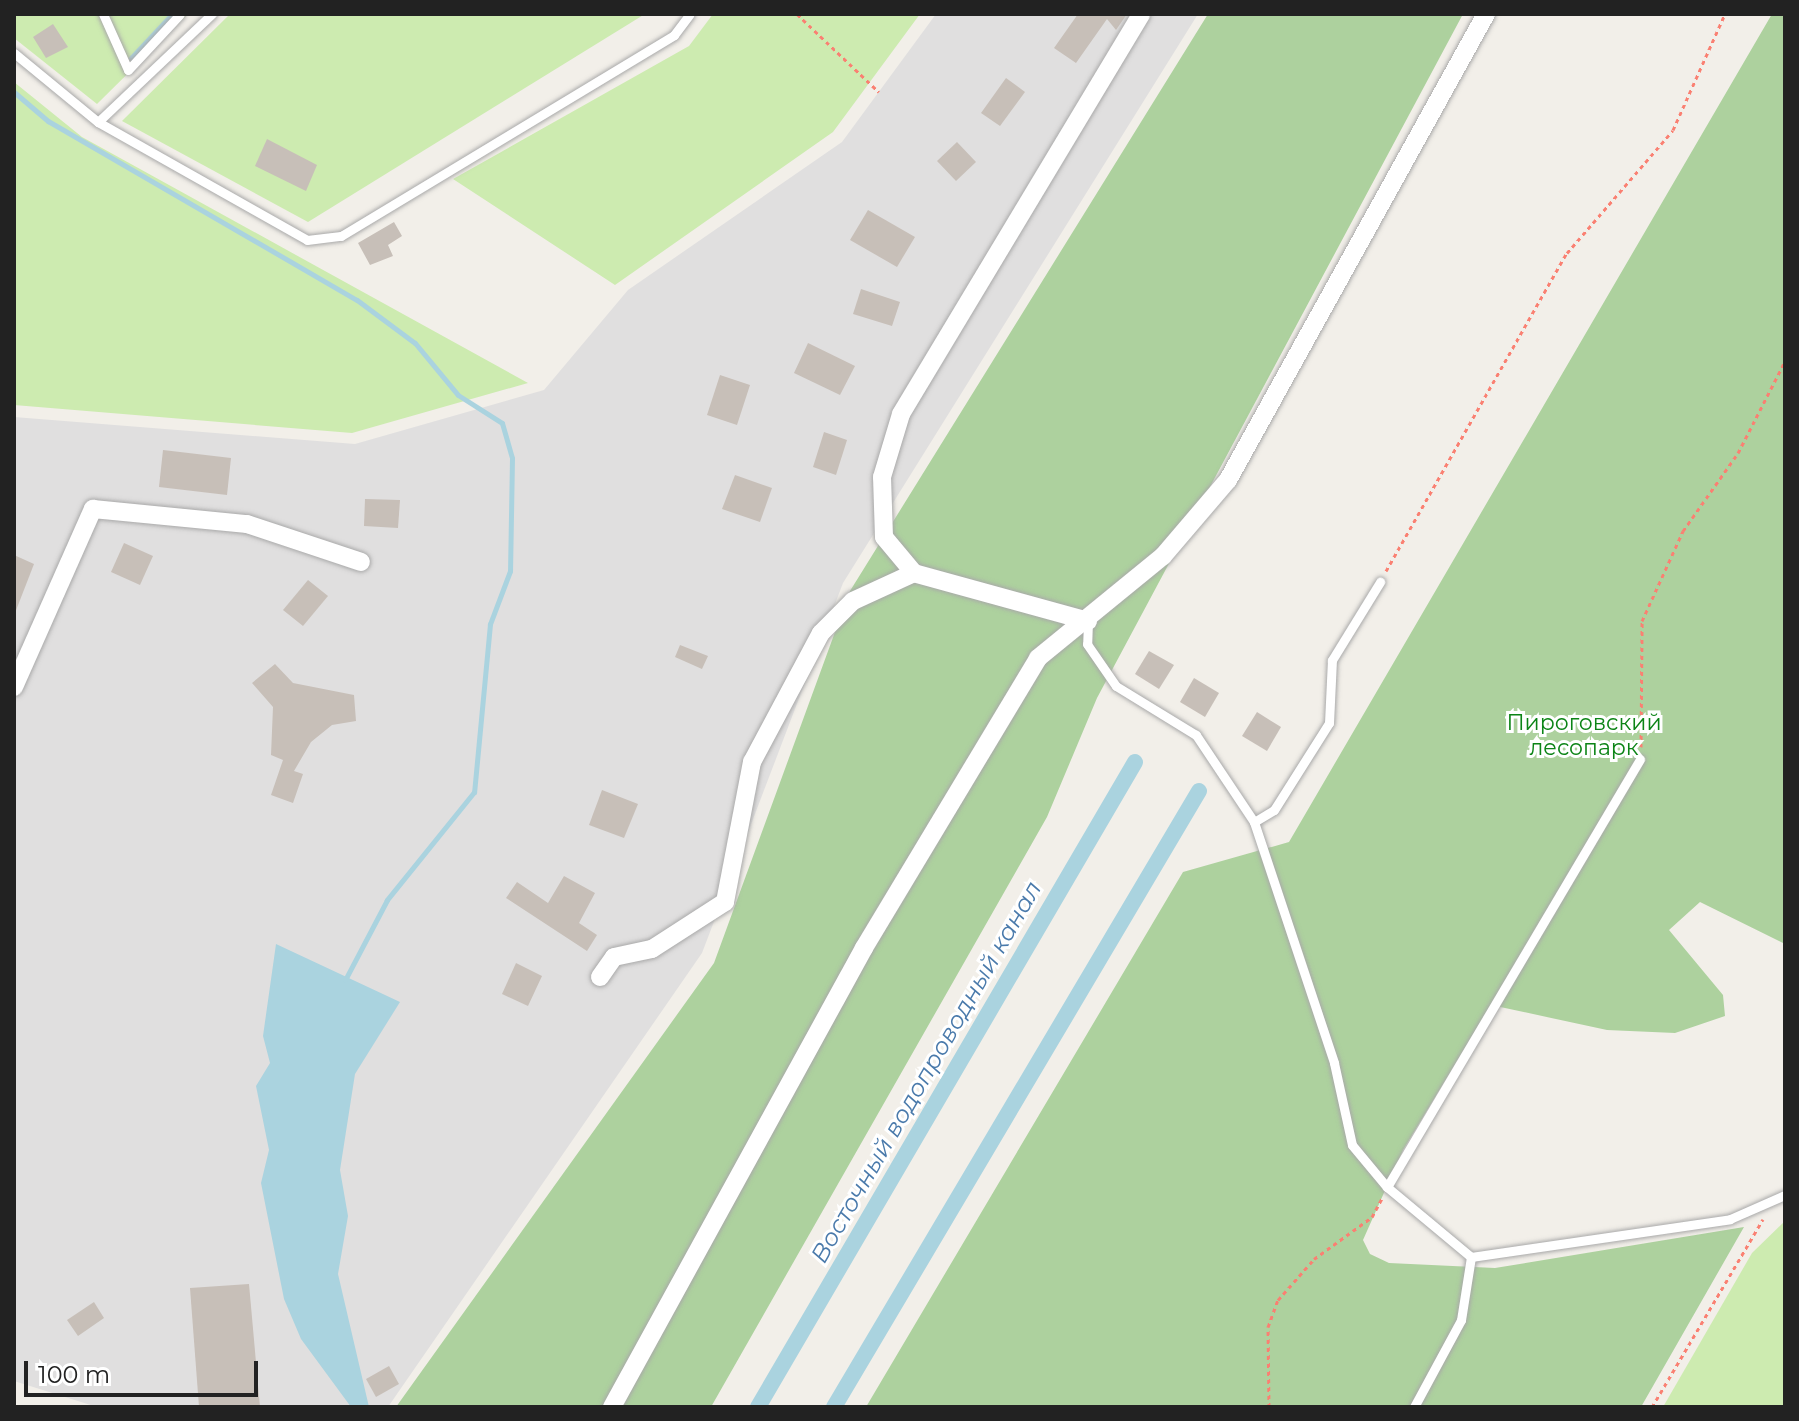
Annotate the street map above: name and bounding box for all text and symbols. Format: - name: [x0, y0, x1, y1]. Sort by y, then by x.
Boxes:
- park label: Пироговский лесопарк: [1506, 709, 1662, 760]
- water label: Восточный водопроводный канал: [805, 876, 1047, 1268]
- scale bar: [28, 1345, 262, 1395]
- text: 100 m: [38, 1360, 110, 1389]

